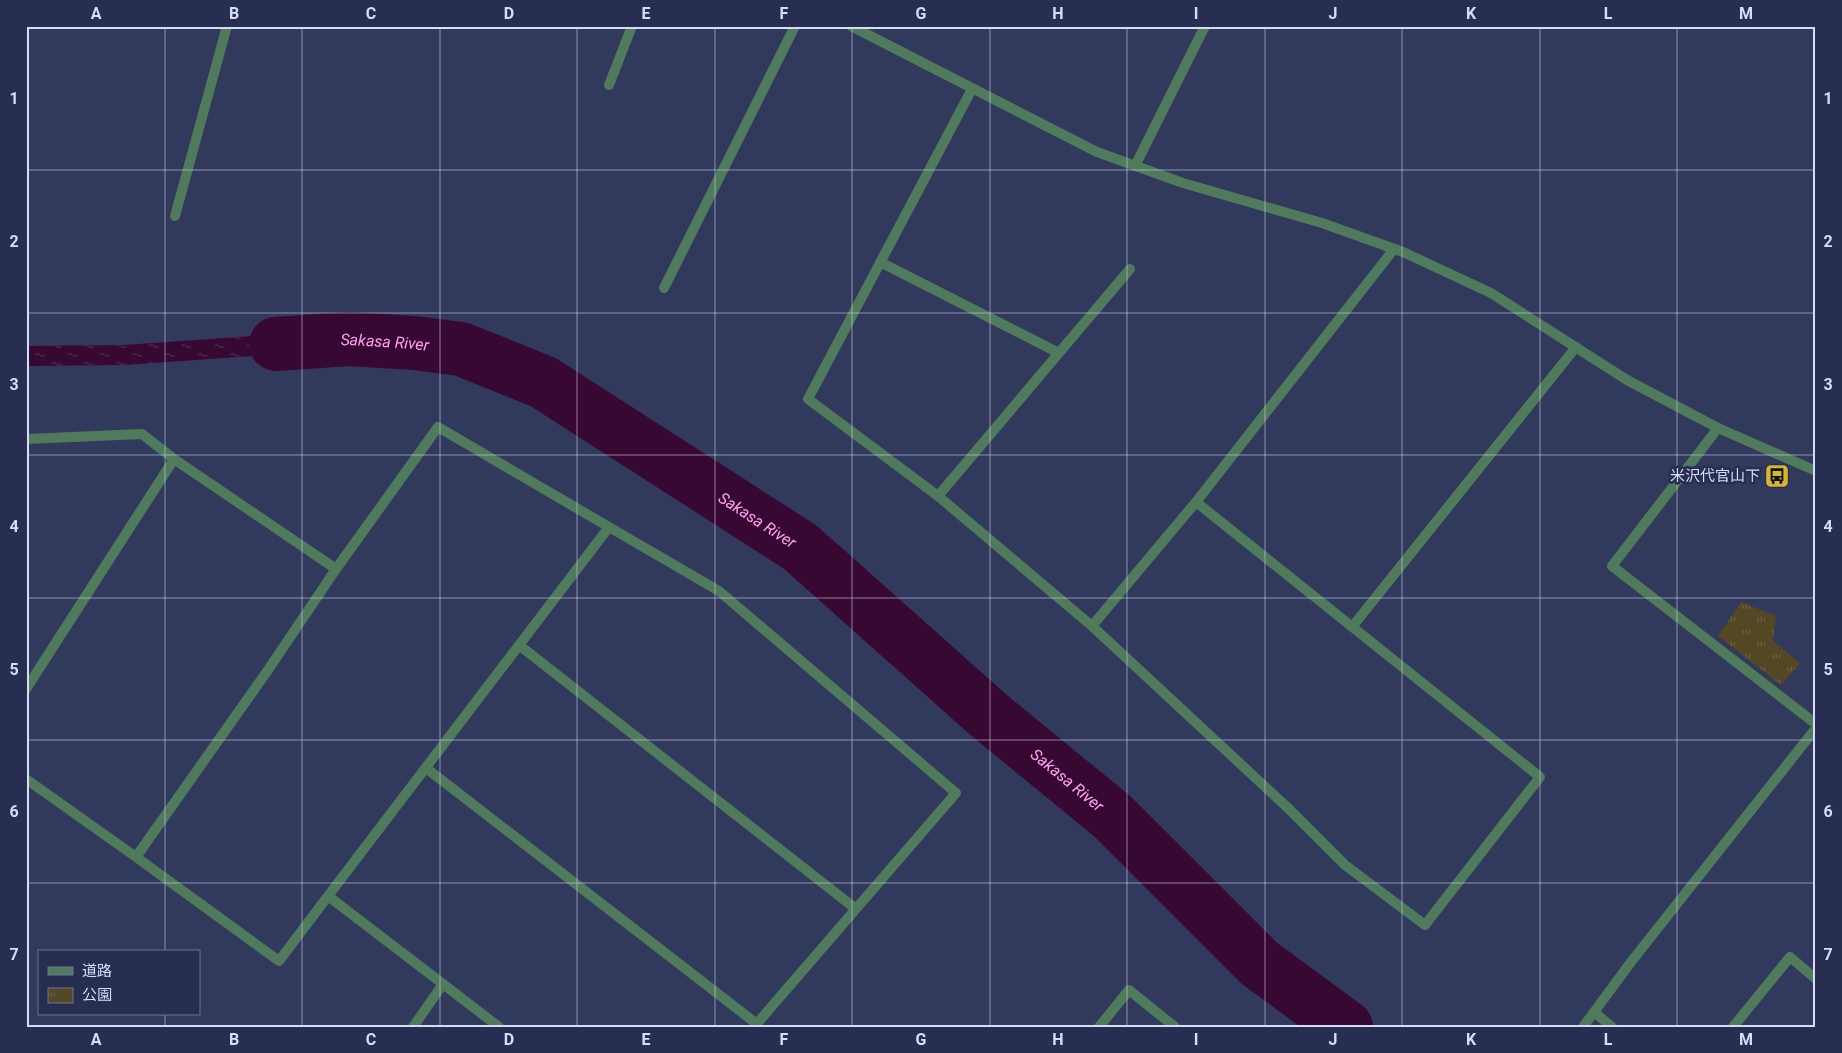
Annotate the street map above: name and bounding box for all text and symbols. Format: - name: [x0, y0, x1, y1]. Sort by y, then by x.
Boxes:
- text: A: [91, 4, 102, 23]
- text: B: [229, 4, 239, 23]
- text: C: [366, 4, 376, 23]
- text: D: [504, 4, 514, 23]
- text: E: [642, 4, 651, 23]
- text: F: [780, 4, 789, 23]
- text: G: [916, 4, 927, 23]
- text: H: [1052, 4, 1064, 23]
- text: I: [1194, 4, 1198, 23]
- text: J: [1329, 4, 1337, 23]
- text: K: [1466, 4, 1477, 23]
- text: L: [1604, 4, 1613, 23]
- text: M: [1739, 4, 1753, 23]
- text: 1: [9, 89, 19, 108]
- text: 1: [1823, 89, 1833, 108]
- text: 2: [9, 232, 19, 251]
- text: 2: [1823, 232, 1833, 251]
- water label: Sakasa River: [340, 329, 431, 354]
- text: 3: [9, 375, 19, 394]
- text: 3: [1823, 375, 1833, 394]
- bus stop icon: 米沢代官山下: [1764, 463, 1790, 489]
- place label: 米沢代官山下: [1670, 467, 1760, 485]
- water label: Sakasa River: [715, 488, 801, 552]
- text: 4: [9, 517, 19, 536]
- text: 4: [1823, 517, 1833, 536]
- text: 5: [9, 660, 19, 679]
- text: 5: [1823, 660, 1833, 679]
- water label: Sakasa River: [1027, 744, 1108, 815]
- text: 6: [9, 802, 19, 821]
- text: 6: [1823, 802, 1833, 821]
- text: 7: [9, 945, 19, 964]
- text: 7: [1823, 945, 1833, 964]
- legend: [38, 950, 200, 1016]
- text: 道路: [82, 962, 112, 980]
- text: 公園: [82, 986, 112, 1004]
- text: A: [91, 1030, 102, 1049]
- text: B: [229, 1030, 239, 1049]
- text: C: [366, 1030, 376, 1049]
- text: D: [504, 1030, 514, 1049]
- text: E: [642, 1030, 651, 1049]
- text: F: [780, 1030, 789, 1049]
- text: G: [916, 1030, 927, 1049]
- text: H: [1052, 1030, 1064, 1049]
- text: I: [1194, 1030, 1198, 1049]
- text: J: [1329, 1030, 1337, 1049]
- text: K: [1466, 1030, 1477, 1049]
- text: L: [1604, 1030, 1613, 1049]
- text: M: [1739, 1030, 1753, 1049]

